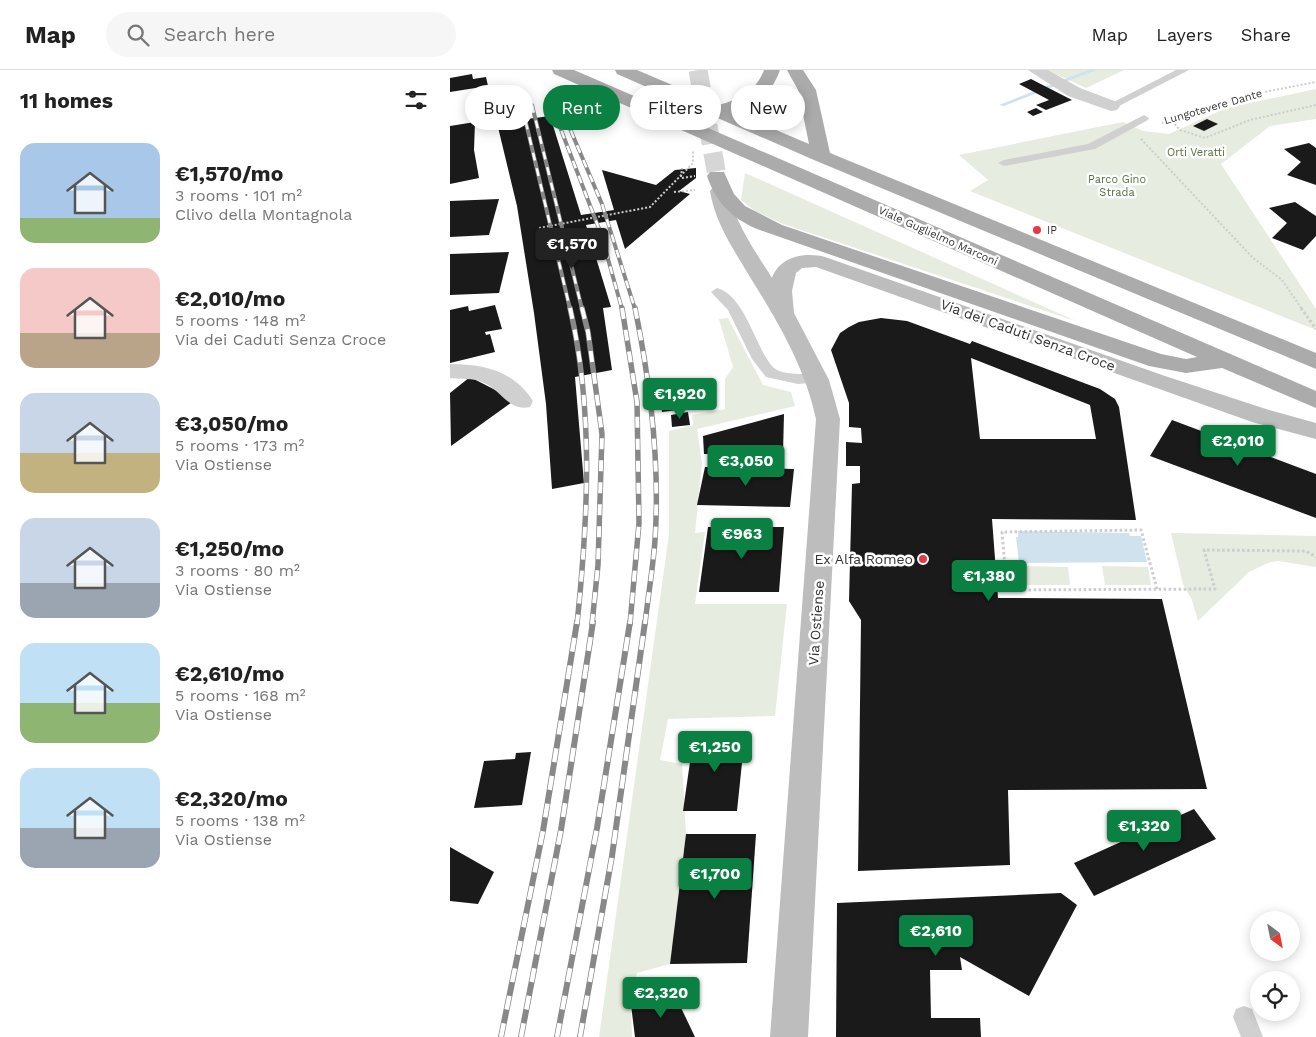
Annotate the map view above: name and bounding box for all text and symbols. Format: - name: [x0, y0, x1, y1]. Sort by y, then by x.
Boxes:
- search box: [106, 12, 456, 57]
- text: Map: [25, 21, 76, 49]
- icon: search: [124, 21, 152, 49]
- text: Search here: [164, 23, 275, 46]
- text: Map: [1091, 24, 1128, 45]
- text: Layers: [1156, 24, 1213, 45]
- text: Share: [1241, 24, 1291, 45]
- chip: Buy: [465, 85, 533, 130]
- chip: Rent: [543, 85, 620, 130]
- chip: Filters: [630, 85, 721, 130]
- chip: New: [731, 85, 805, 130]
- icon: filters: [402, 86, 430, 114]
- street label: Lungotevere Dante: [1162, 87, 1264, 127]
- text: 11 homes: [20, 88, 113, 113]
- park label: Orti Veratti: [1167, 146, 1225, 159]
- text: €1,570/mo: [175, 161, 283, 186]
- icon: home: [60, 163, 120, 223]
- park label: Parco Gino Strada: [1088, 173, 1146, 199]
- text: 3 rooms · 101 m²: [175, 186, 302, 205]
- street label: Viale Guglielmo Marconi: [876, 204, 1000, 268]
- text: Clivo della Montagnola: [175, 205, 352, 224]
- marker: IP: [1031, 224, 1043, 236]
- place label: IP: [1047, 224, 1057, 237]
- pin: €1,570: [531, 228, 613, 270]
- text: €1,570: [546, 234, 598, 253]
- text: €2,010/mo: [175, 286, 285, 311]
- icon: home: [60, 288, 120, 348]
- street label: Via dei Caduti Senza Croce: [938, 296, 1118, 374]
- text: 5 rooms · 148 m²: [175, 311, 306, 330]
- text: Via dei Caduti Senza Croce: [175, 330, 386, 349]
- pin: €1,920: [639, 378, 721, 420]
- text: €1,920: [654, 384, 706, 403]
- text: €3,050/mo: [175, 411, 288, 436]
- icon: home: [60, 413, 120, 473]
- pin: €2,010: [1197, 424, 1279, 467]
- text: €2,010: [1212, 431, 1264, 450]
- text: 5 rooms · 173 m²: [175, 436, 304, 455]
- pin: €3,050: [705, 444, 787, 487]
- text: €3,050: [718, 451, 774, 470]
- text: Via Ostiense: [175, 455, 272, 474]
- pin: €963: [712, 518, 772, 560]
- text: €963: [722, 524, 762, 543]
- text: €1,250/mo: [175, 536, 284, 561]
- icon: home: [60, 538, 120, 598]
- place label: Ex Alfa Romeo: [814, 551, 913, 567]
- marker: Ex Alfa Romeo: [917, 553, 929, 565]
- pin: €1,380: [948, 560, 1030, 602]
- text: 3 rooms · 80 m²: [175, 561, 300, 580]
- text: €1,380: [963, 566, 1015, 585]
- text: Via Ostiense: [175, 580, 272, 599]
- street label: Via Ostiense: [805, 580, 827, 666]
- text: €2,610/mo: [175, 661, 284, 686]
- icon: home: [60, 663, 120, 723]
- text: 5 rooms · 168 m²: [175, 686, 306, 705]
- text: Via Ostiense: [175, 705, 272, 724]
- pin: €1,250: [674, 730, 756, 773]
- text: €1,250: [689, 737, 741, 756]
- text: €2,320/mo: [175, 786, 288, 811]
- icon: home: [60, 788, 120, 848]
- pin: €1,320: [1103, 810, 1185, 852]
- text: 5 rooms · 138 m²: [175, 811, 305, 830]
- text: €1,320: [1118, 816, 1170, 835]
- text: Via Ostiense: [175, 830, 272, 849]
- pin: €1,700: [674, 858, 756, 900]
- text: €1,700: [690, 864, 740, 883]
- north arrow: [1250, 911, 1300, 961]
- map controls: [1250, 911, 1300, 1021]
- pin: €2,610: [895, 914, 977, 957]
- text: €2,610: [910, 921, 962, 940]
- button: locate: [1250, 971, 1300, 1021]
- pin: €2,320: [620, 976, 702, 1019]
- text: €2,320: [634, 983, 688, 1002]

